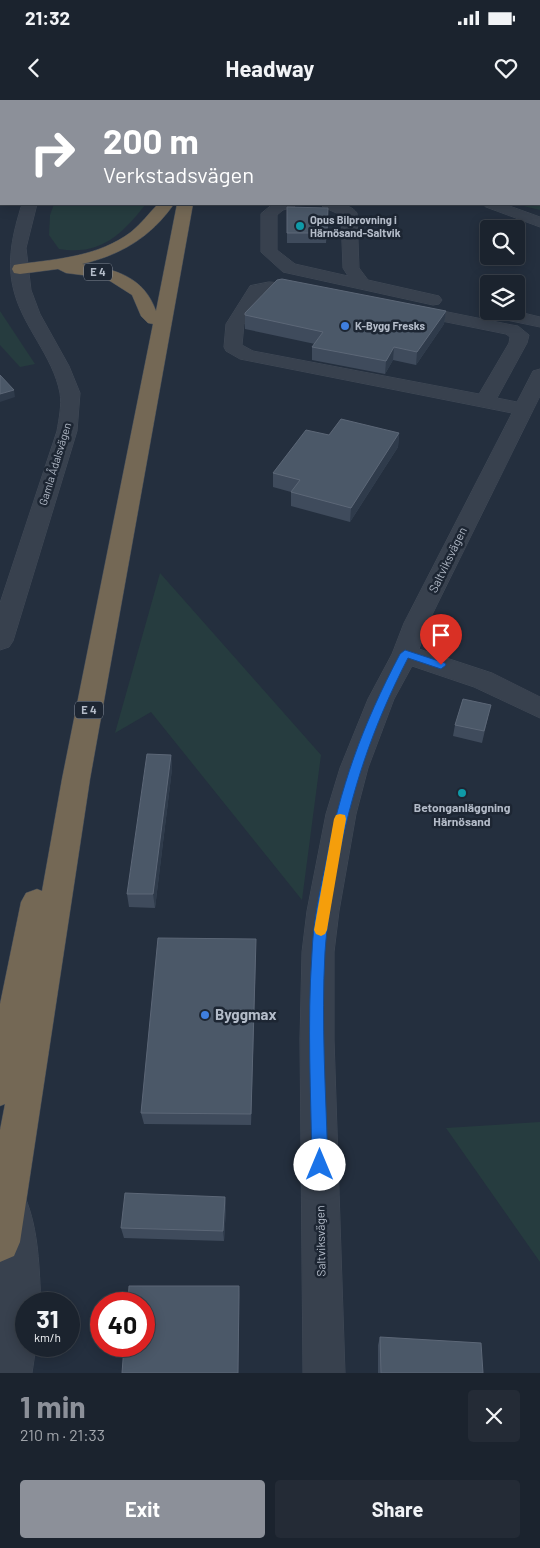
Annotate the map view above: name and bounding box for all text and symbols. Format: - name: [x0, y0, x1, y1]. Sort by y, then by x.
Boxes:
- text: 21:32: [25, 6, 70, 29]
- icon: back: [20, 54, 48, 82]
- icon: heart: [492, 54, 520, 82]
- text: Headway: [226, 55, 314, 81]
- text: 200 m: [103, 119, 199, 161]
- icon: right: [20, 120, 85, 185]
- text: Verkstadsvägen: [103, 161, 254, 187]
- place label: Opus Bilprovning i Härnösand-Saltvik: [310, 213, 401, 239]
- marker: Opus Bilprovning i Härnösand-Saltvik: [294, 220, 306, 232]
- map controls: [480, 220, 525, 320]
- button: search: [480, 220, 525, 265]
- road number: E 4: [84, 263, 112, 280]
- button: layers: [480, 275, 525, 320]
- place label: K-Bygg Fresks: [355, 319, 425, 332]
- marker: K-Bygg Fresks: [339, 320, 351, 332]
- street label: Gamla Ådalsvägen: [35, 421, 73, 507]
- street label: Saltviksvägen: [425, 524, 469, 595]
- pin: [420, 614, 462, 665]
- icon: arrive: [427, 621, 455, 649]
- road number: E 4: [75, 702, 103, 718]
- marker: Betonganläggning Härnösand: [456, 787, 468, 799]
- place label: Betonganläggning Härnösand: [414, 800, 511, 828]
- place label: Byggmax: [215, 1005, 277, 1023]
- marker: Byggmax: [199, 1009, 211, 1021]
- position arrow: [293, 1138, 345, 1190]
- street label: Saltviksvägen: [312, 1205, 328, 1277]
- speed limit sign: 40: [90, 1292, 155, 1357]
- text: 31: [36, 1303, 59, 1333]
- text: km/h: [34, 1330, 61, 1344]
- text: 1 min: [20, 1388, 86, 1424]
- button: close: [468, 1390, 520, 1442]
- text: 210 m · 21:33: [20, 1425, 105, 1444]
- button: Exit: [20, 1480, 265, 1538]
- button: Share: [275, 1480, 520, 1538]

